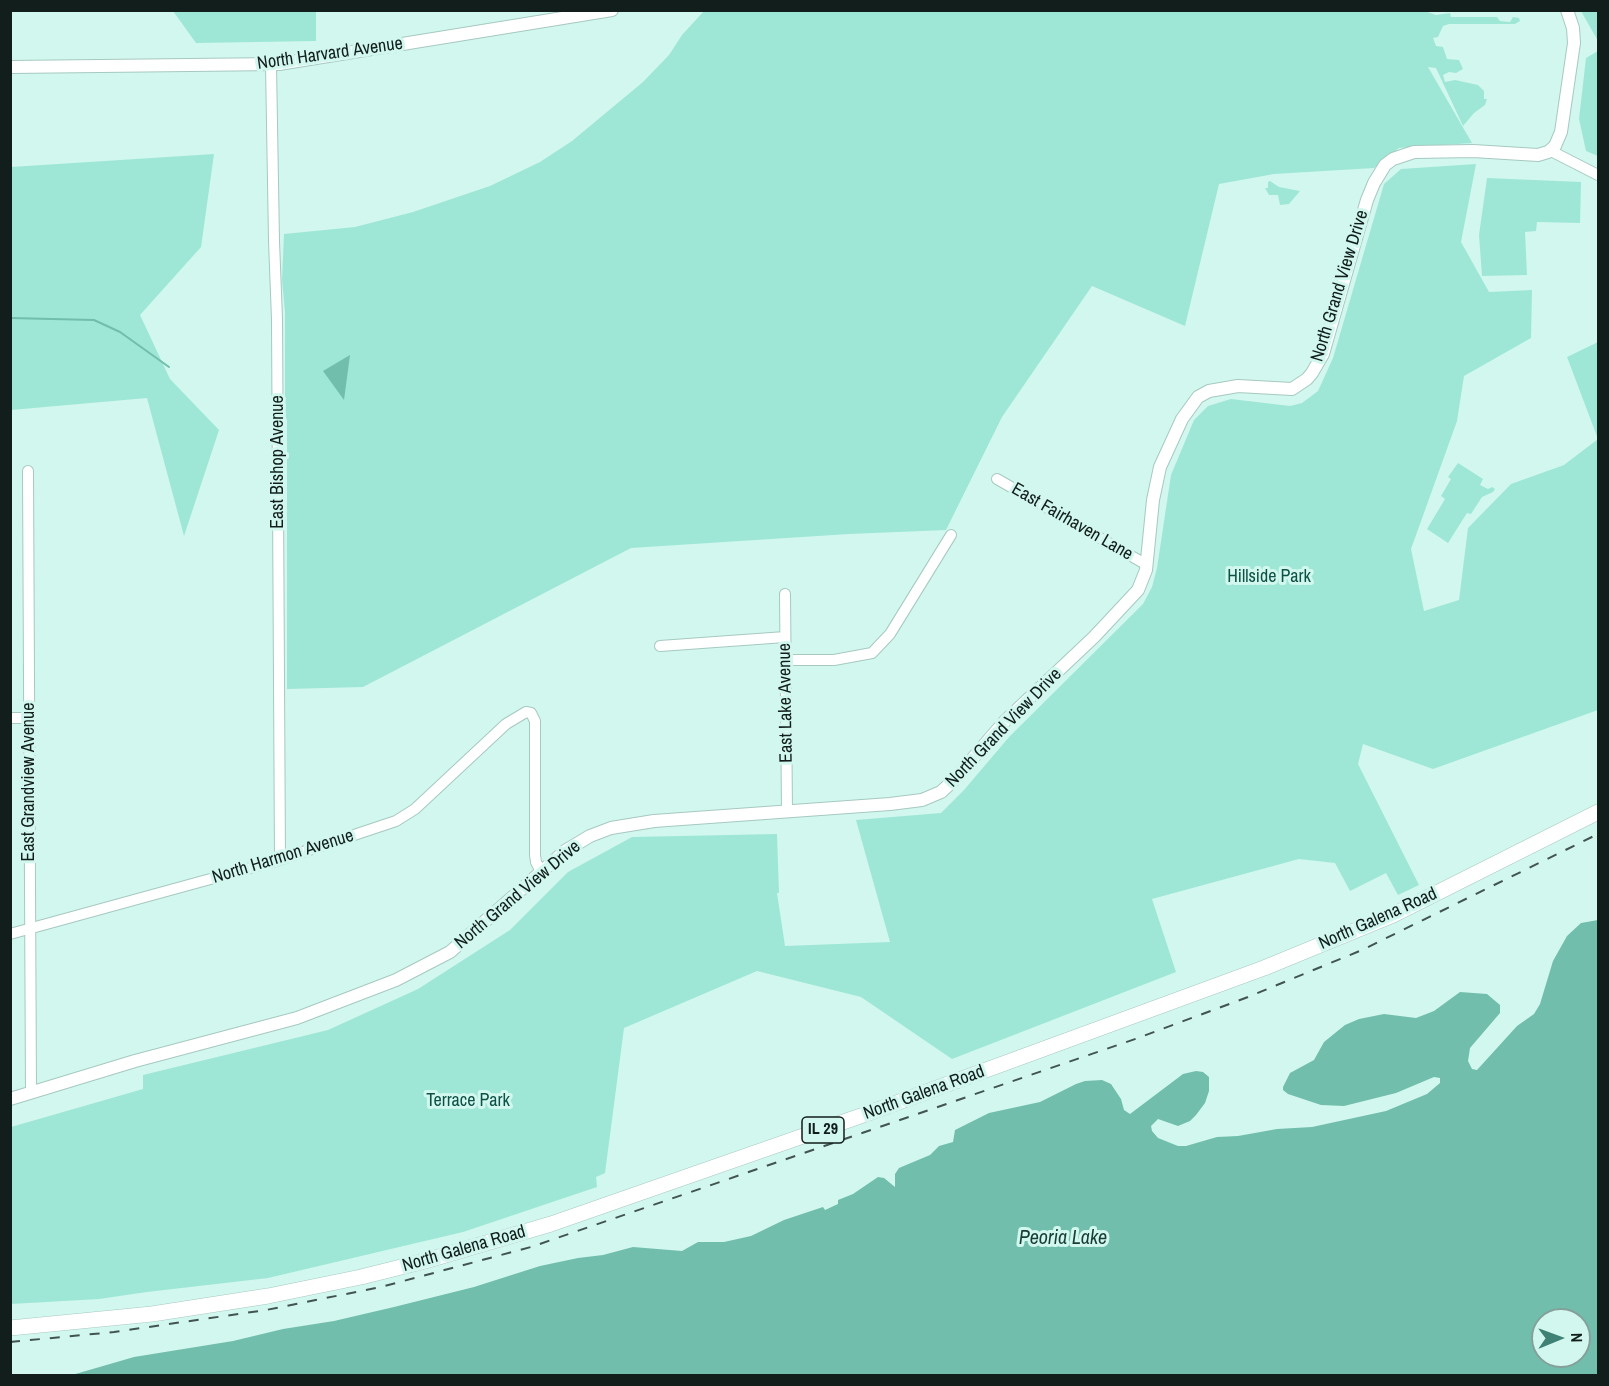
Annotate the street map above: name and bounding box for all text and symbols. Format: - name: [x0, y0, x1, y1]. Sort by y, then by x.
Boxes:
- street label: North Harvard Avenue: [256, 33, 404, 75]
- street label: North Grand View Drive: [1307, 208, 1373, 364]
- street label: East Bishop Avenue: [267, 395, 289, 529]
- street label: East Fairhaven Lane: [1008, 479, 1136, 565]
- park label: Hillside Park: [1227, 566, 1311, 588]
- street label: East Lake Avenue: [774, 643, 798, 763]
- street label: North Grand View Drive: [942, 664, 1066, 792]
- street label: East Grandview Avenue: [18, 703, 40, 861]
- street label: North Harmon Avenue: [210, 825, 356, 889]
- street label: North Grand View Drive: [451, 836, 585, 954]
- street label: North Galena Road: [1316, 883, 1440, 955]
- street label: North Galena Road: [861, 1061, 987, 1125]
- park label: Terrace Park: [426, 1090, 510, 1112]
- road number: IL 29: [802, 1117, 844, 1143]
- street label: North Galena Road: [400, 1221, 528, 1277]
- water label: Peoria Lake: [1019, 1227, 1107, 1251]
- north arrow: [1531, 1308, 1591, 1368]
- text: N: [1566, 1333, 1588, 1343]

